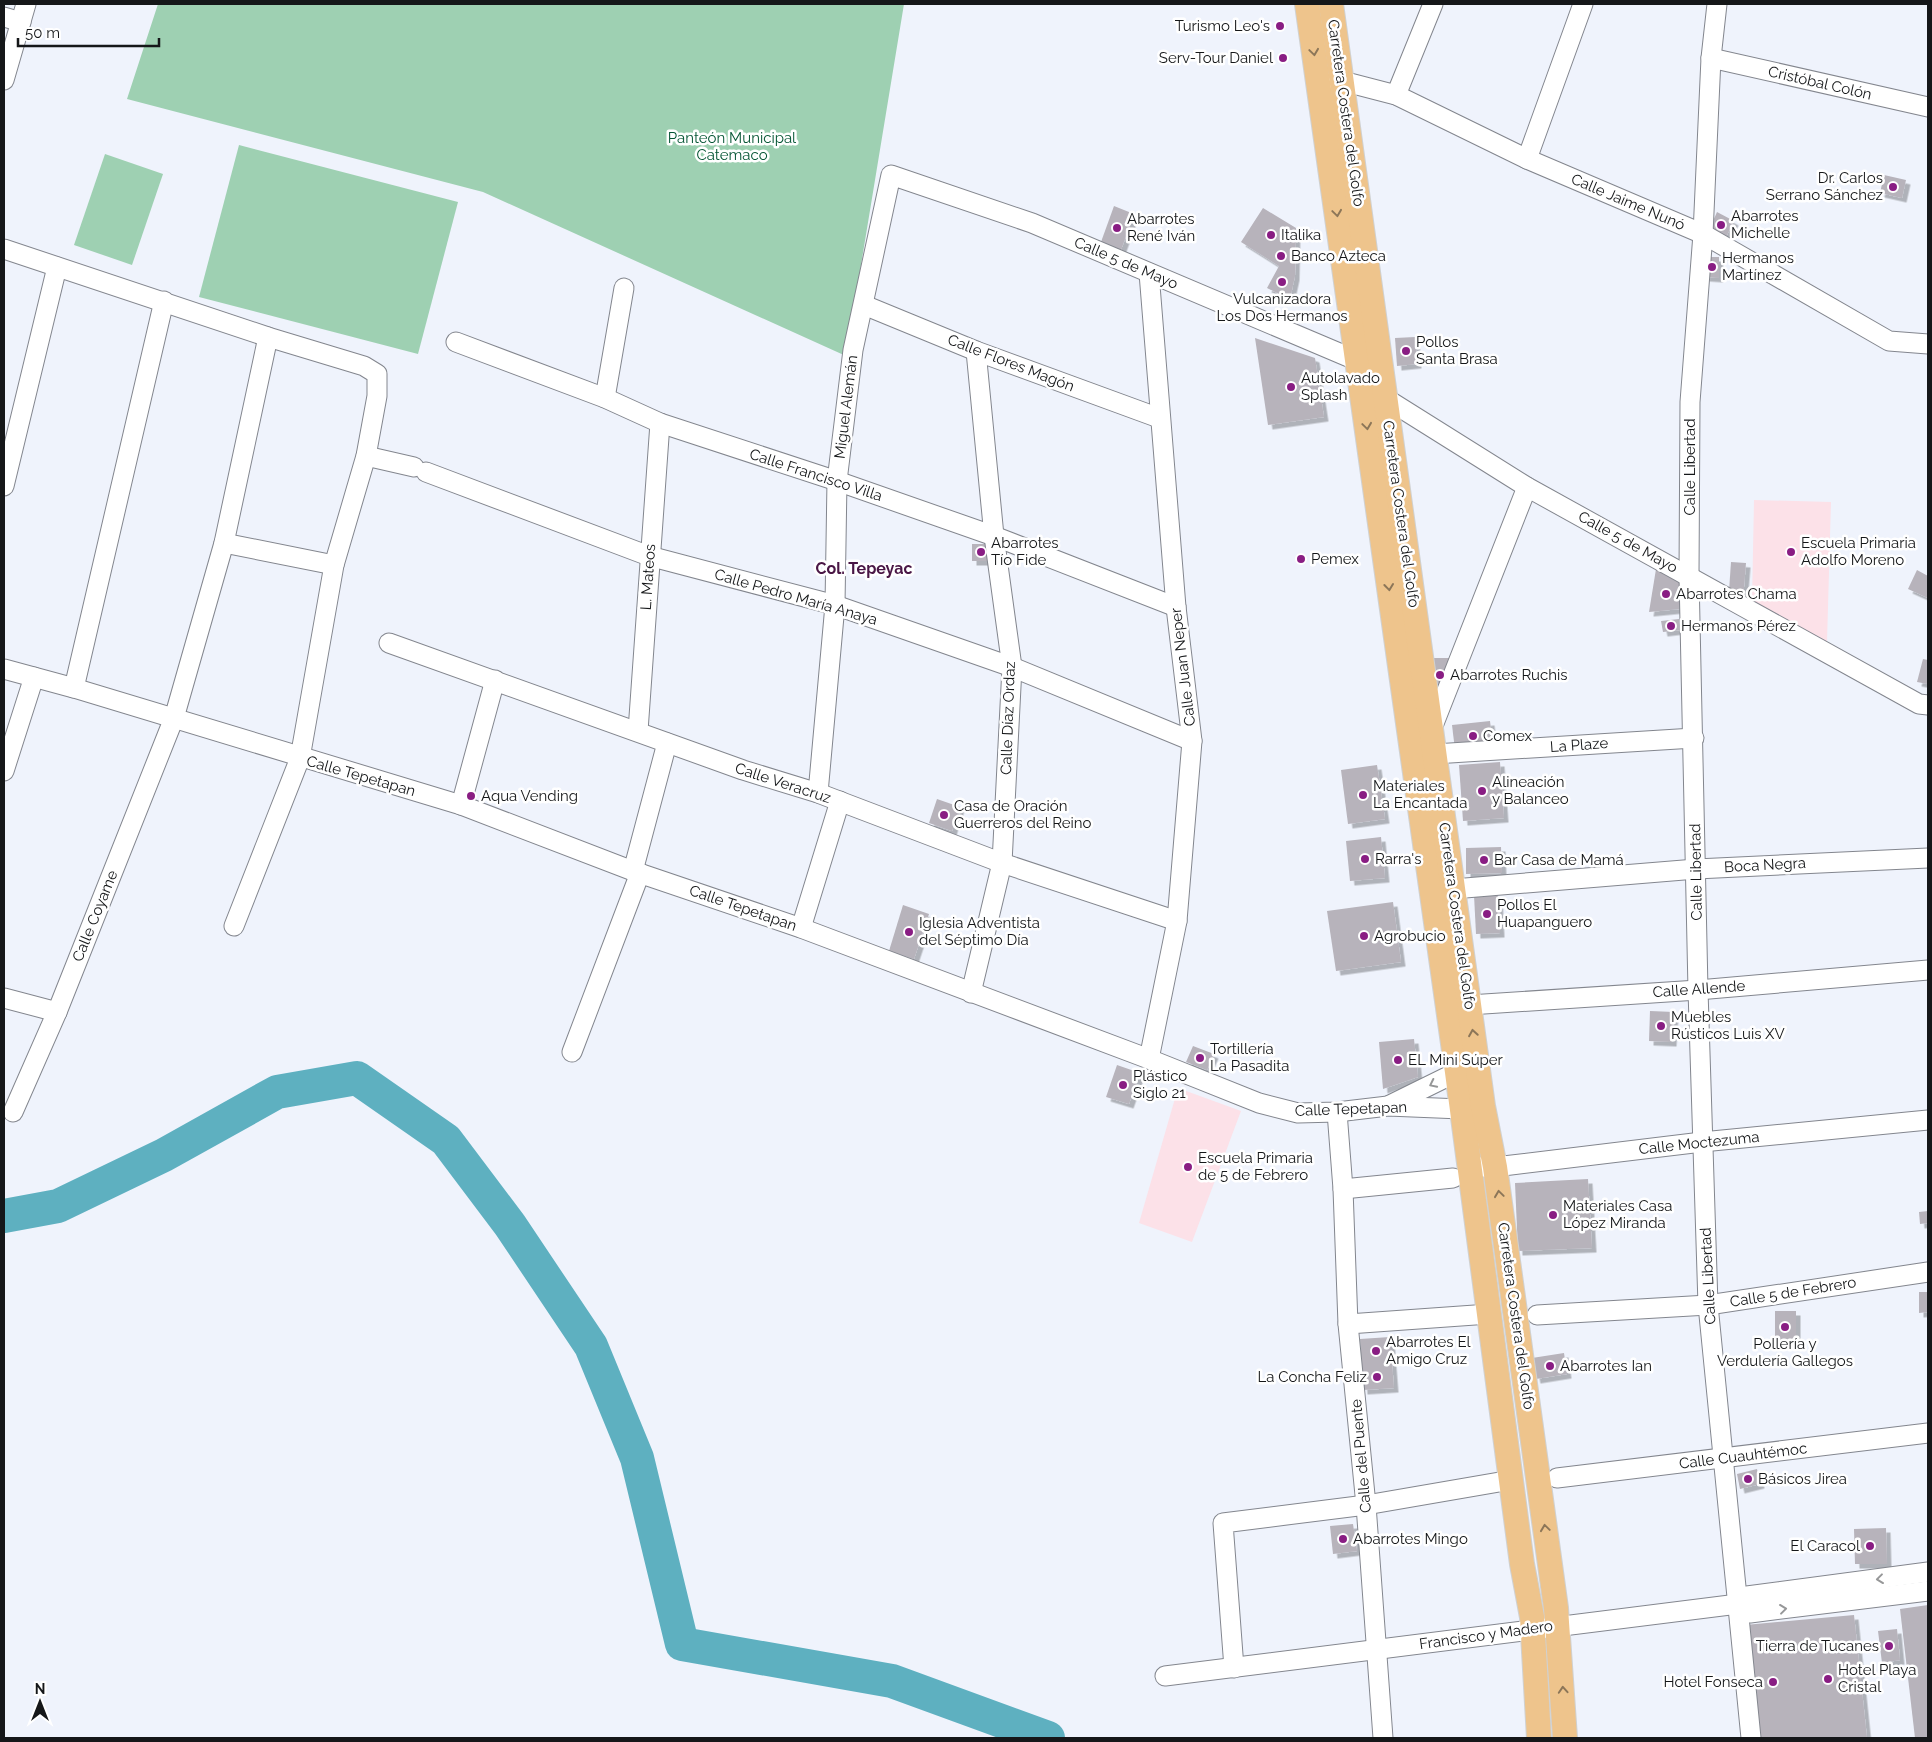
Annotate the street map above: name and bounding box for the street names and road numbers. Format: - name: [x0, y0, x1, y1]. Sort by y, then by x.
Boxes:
- street label: Carretera Costera del Golfo: [1324, 18, 1368, 208]
- street label: Cristóbal Colón: [1766, 62, 1874, 104]
- street label: Calle Jaime Nunó: [1568, 170, 1688, 234]
- street label: Calle 5 de Mayo: [1071, 233, 1181, 293]
- street label: Calle Flores Magón: [945, 331, 1077, 395]
- street label: Miguel Alemán: [831, 354, 861, 460]
- street label: Calle Libertad: [1681, 418, 1699, 516]
- street label: Carretera Costera del Golfo: [1379, 419, 1423, 609]
- street label: Calle Francisco Villa: [747, 445, 885, 505]
- street label: Calle 5 de Mayo: [1575, 507, 1681, 577]
- street label: L. Mateos: [637, 543, 659, 611]
- street label: Calle Pedro María Anaya: [712, 565, 880, 629]
- street label: Calle Juan Neper: [1167, 606, 1199, 727]
- street label: Calle Díaz Ordaz: [997, 661, 1019, 775]
- street label: La Plaze: [1549, 734, 1609, 756]
- street label: Calle Tepetapan: [304, 752, 418, 800]
- street label: Calle Veracruz: [733, 759, 833, 807]
- street label: Carretera Costera del Golfo: [1435, 821, 1479, 1011]
- street label: Calle Libertad: [1686, 823, 1706, 921]
- street label: Boca Negra: [1724, 854, 1806, 876]
- street label: Calle Coyame: [69, 868, 122, 964]
- street label: Calle Tepetapan: [687, 881, 799, 935]
- street label: Calle Allende: [1652, 977, 1746, 1001]
- street label: Calle Tepetapan: [1294, 1098, 1408, 1120]
- street label: Calle Moctezuma: [1638, 1128, 1760, 1158]
- street label: Carretera Costera del Golfo: [1494, 1221, 1538, 1411]
- street label: Calle Libertad: [1696, 1227, 1720, 1325]
- street label: Calle 5 de Febrero: [1729, 1273, 1857, 1311]
- street label: Calle del Puente: [1347, 1398, 1375, 1514]
- street label: Calle Cuauhtémoc: [1678, 1439, 1808, 1473]
- street label: Francisco y Madero: [1418, 1617, 1554, 1653]

